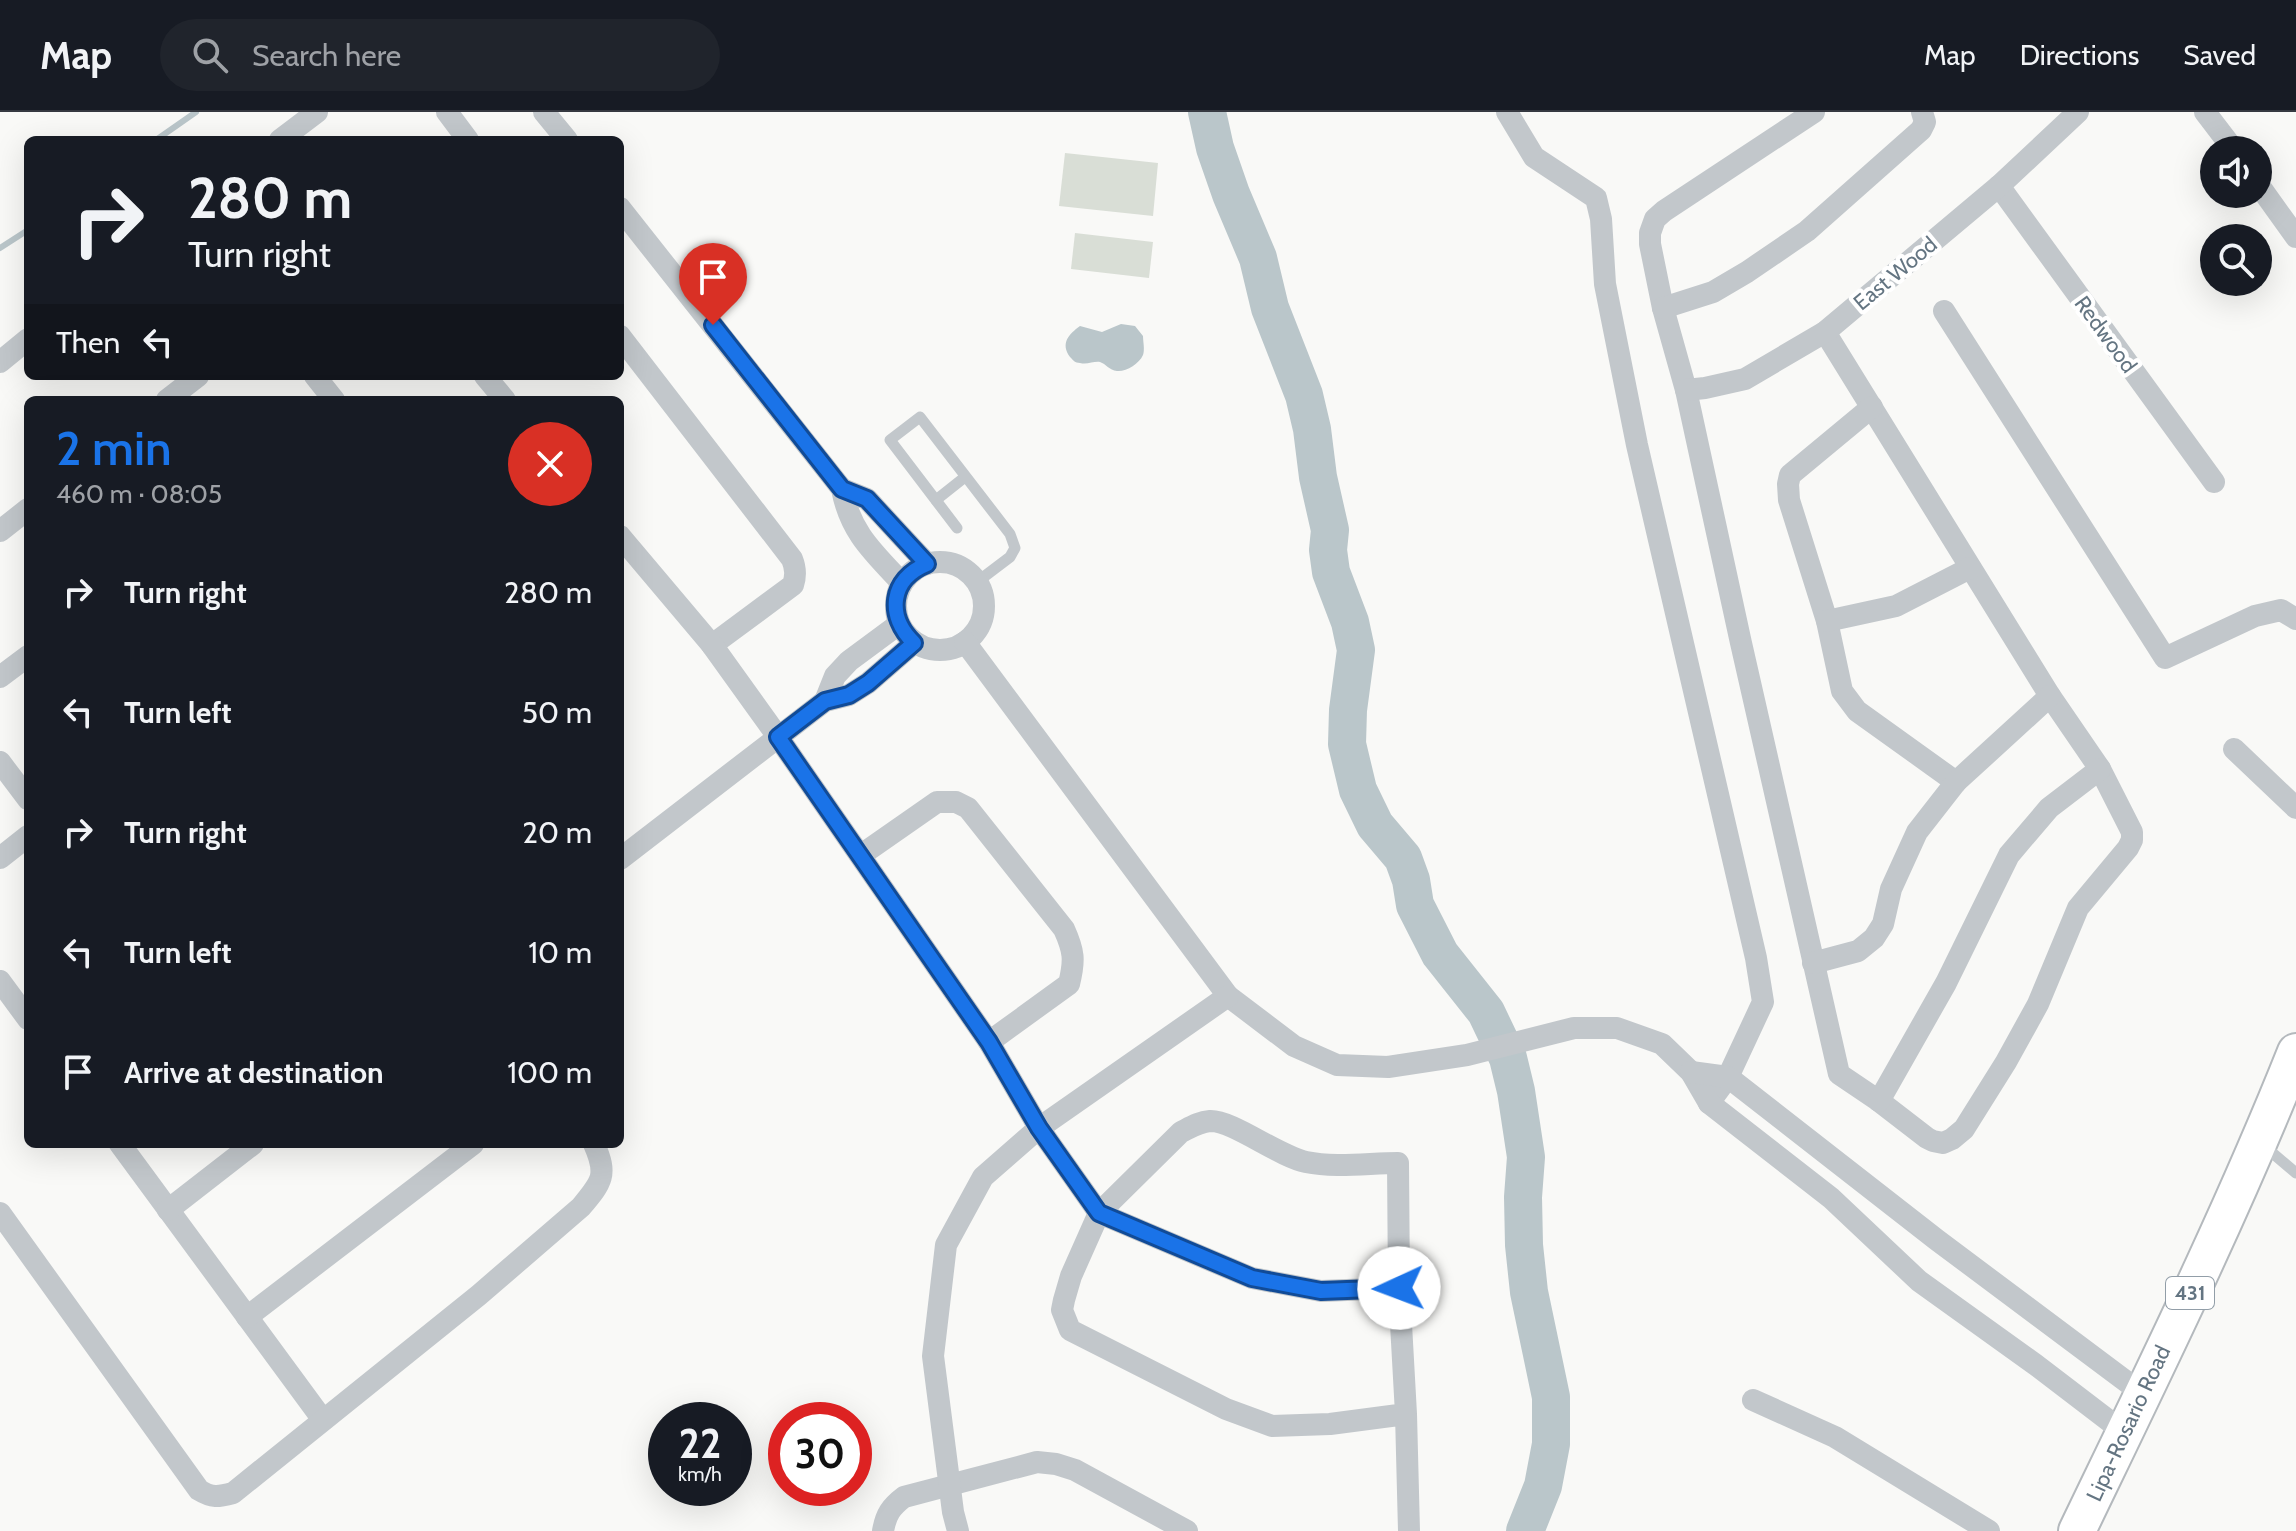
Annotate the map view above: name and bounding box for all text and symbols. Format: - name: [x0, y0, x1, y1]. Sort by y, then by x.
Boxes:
- search box: [160, 19, 720, 91]
- text: Map: [40, 32, 112, 79]
- icon: search: [188, 33, 232, 77]
- text: Search here: [252, 37, 401, 74]
- text: Map: [1924, 38, 1976, 72]
- text: Directions: [2020, 38, 2139, 72]
- text: Saved: [2183, 38, 2256, 72]
- map controls: [2200, 136, 2272, 296]
- button: sound: [2200, 136, 2272, 208]
- text: 280 m: [188, 164, 352, 232]
- icon: right: [56, 168, 160, 272]
- button: search: [2200, 224, 2272, 296]
- street label: East Wood: [1848, 231, 1943, 316]
- text: Turn right: [188, 232, 331, 276]
- pin: [679, 243, 747, 325]
- icon: arrive: [691, 255, 735, 299]
- street label: Redwood: [2069, 291, 2143, 378]
- icon: left: [136, 320, 180, 364]
- text: Then: [56, 324, 120, 361]
- text: 2 min: [56, 419, 172, 477]
- button: close: [508, 422, 592, 506]
- text: 460 m · 08:05: [56, 478, 222, 510]
- icon: right: [56, 570, 100, 614]
- text: Turn right: [124, 574, 247, 611]
- text: 280 m: [504, 574, 592, 611]
- icon: left: [56, 690, 100, 734]
- text: Turn left: [124, 694, 232, 731]
- text: 50 m: [522, 694, 592, 731]
- icon: right: [56, 810, 100, 854]
- text: Turn right: [124, 814, 247, 851]
- text: 20 m: [522, 814, 592, 851]
- icon: left: [56, 930, 100, 974]
- text: Turn left: [124, 934, 232, 971]
- text: 10 m: [528, 934, 592, 971]
- icon: arrive: [56, 1050, 100, 1094]
- text: Arrive at destination: [124, 1054, 384, 1091]
- text: 100 m: [507, 1054, 592, 1091]
- position arrow: [1357, 1246, 1441, 1330]
- road number: 431: [2166, 1277, 2214, 1309]
- street label: Lipa-Rosario Road: [2081, 1341, 2176, 1505]
- speed limit sign: 30: [768, 1402, 872, 1506]
- text: 22: [679, 1419, 721, 1468]
- text: km/h: [678, 1462, 722, 1486]

